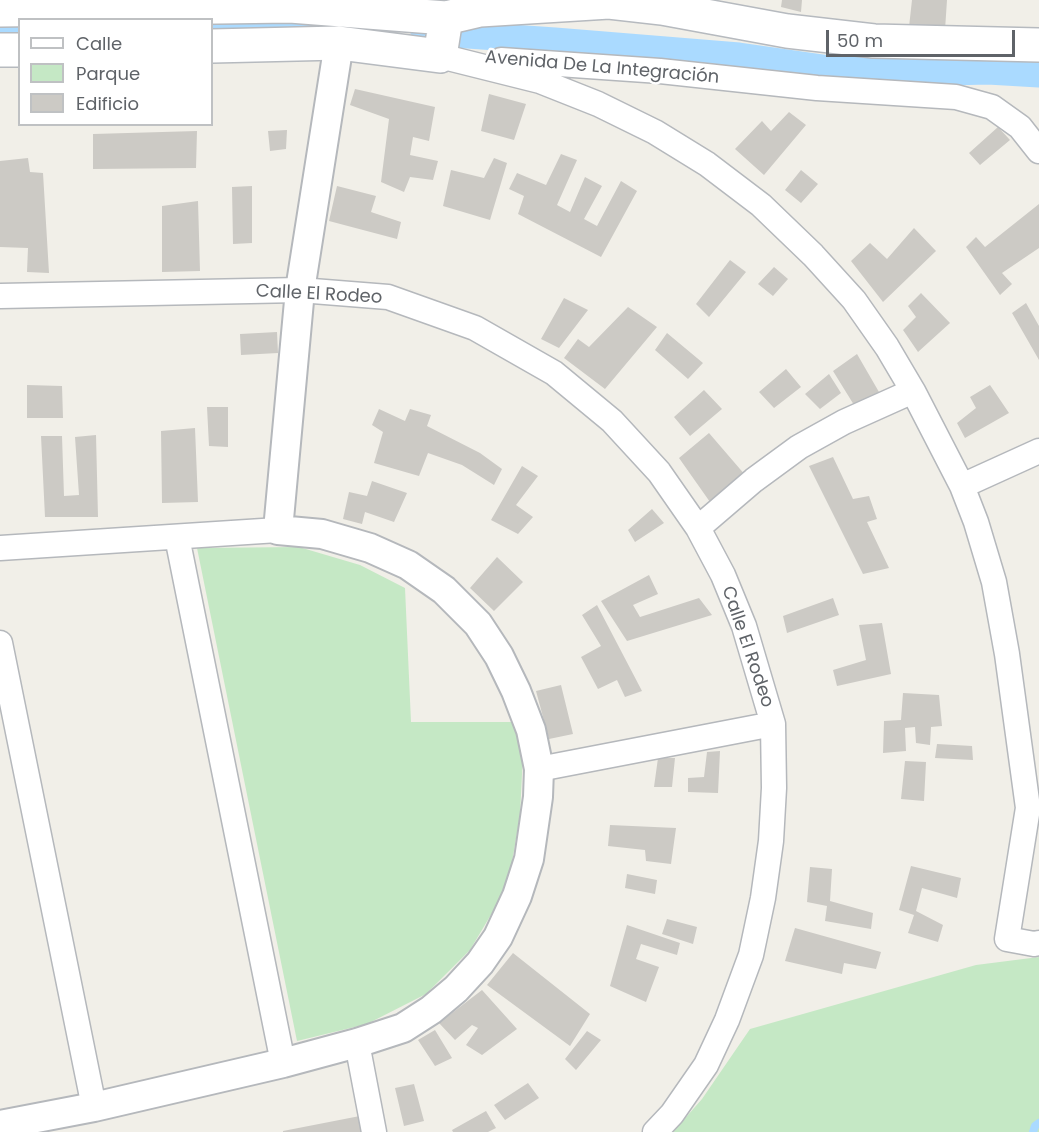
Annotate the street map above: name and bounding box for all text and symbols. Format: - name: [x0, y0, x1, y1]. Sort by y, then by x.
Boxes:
- legend: [18, 18, 213, 126]
- scale bar: [829, 18, 1018, 56]
- text: 50 m: [837, 28, 883, 53]
- text: Calle: [76, 31, 122, 56]
- street label: Avenida De La Integración: [484, 47, 720, 89]
- text: Parque: [76, 61, 140, 86]
- text: Edificio: [76, 91, 139, 116]
- street label: Calle El Rodeo: [255, 281, 383, 309]
- street label: Calle El Rodeo: [716, 584, 778, 710]

